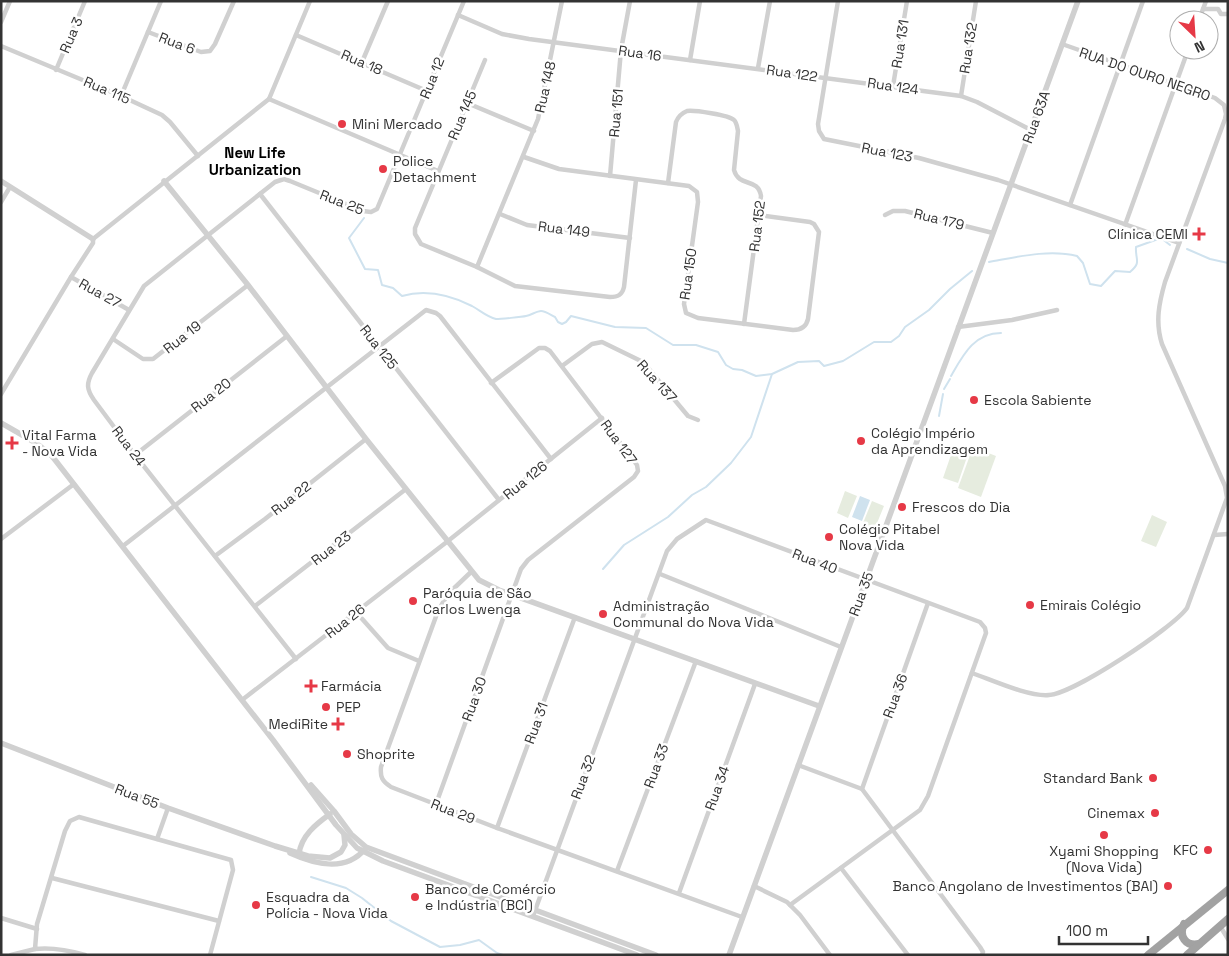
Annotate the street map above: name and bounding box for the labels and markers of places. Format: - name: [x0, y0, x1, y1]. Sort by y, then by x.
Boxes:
- place label: Mini Mercado: [352, 115, 442, 133]
- marker: Mini Mercado: [336, 118, 348, 130]
- place label: Police Detachment: [393, 152, 477, 186]
- marker: Police Detachment: [377, 163, 389, 175]
- place label: Clínica CEMI: [1108, 225, 1188, 243]
- marker: Clínica CEMI: [1192, 227, 1206, 241]
- place label: Escola Sabiente: [984, 391, 1092, 409]
- marker: Escola Sabiente: [968, 394, 980, 406]
- place label: Colégio Império da Aprendizagem: [871, 424, 988, 458]
- place label: Vital Farma - Nova Vida: [22, 426, 97, 460]
- marker: Colégio Império da Aprendizagem: [855, 435, 867, 447]
- marker: Vital Farma - Nova Vida: [6, 437, 18, 449]
- place label: Frescos do Dia: [912, 498, 1010, 516]
- marker: Frescos do Dia: [896, 501, 908, 513]
- place label: Colégio Pitabel Nova Vida: [839, 520, 940, 554]
- marker: Colégio Pitabel Nova Vida: [823, 531, 835, 543]
- place label: Paróquia de São Carlos Lwenga: [423, 584, 532, 618]
- marker: Paróquia de São Carlos Lwenga: [407, 595, 419, 607]
- place label: Emirais Colégio: [1040, 596, 1141, 614]
- place label: Administração Communal do Nova Vida: [613, 597, 774, 631]
- marker: Emirais Colégio: [1024, 599, 1036, 611]
- marker: Administração Communal do Nova Vida: [597, 608, 609, 620]
- place label: Farmácia: [321, 677, 382, 695]
- marker: Farmácia: [305, 680, 317, 692]
- place label: PEP: [336, 698, 361, 716]
- marker: PEP: [320, 701, 332, 713]
- place label: MediRite: [268, 715, 328, 733]
- marker: MediRite: [332, 718, 344, 730]
- place label: Shoprite: [357, 745, 415, 763]
- marker: Shoprite: [341, 748, 353, 760]
- place label: Standard Bank: [1043, 769, 1143, 787]
- marker: Standard Bank: [1147, 772, 1159, 784]
- place label: Cinemax: [1087, 804, 1145, 822]
- marker: Cinemax: [1149, 807, 1161, 819]
- marker: Xyami Shopping (Nova Vida): [1098, 829, 1110, 841]
- place label: KFC: [1173, 841, 1198, 859]
- place label: Xyami Shopping (Nova Vida): [1049, 842, 1159, 876]
- marker: KFC: [1202, 844, 1214, 856]
- place label: Banco Angolano de Investimentos (BAI): [892, 877, 1158, 895]
- place label: Banco de Comércio e Indústria (BCI): [425, 880, 556, 914]
- marker: Banco Angolano de Investimentos (BAI): [1162, 880, 1174, 892]
- place label: Esquadra da Polícia - Nova Vida: [266, 888, 388, 922]
- marker: Banco de Comércio e Indústria (BCI): [409, 891, 421, 903]
- marker: Esquadra da Polícia - Nova Vida: [250, 899, 262, 911]

